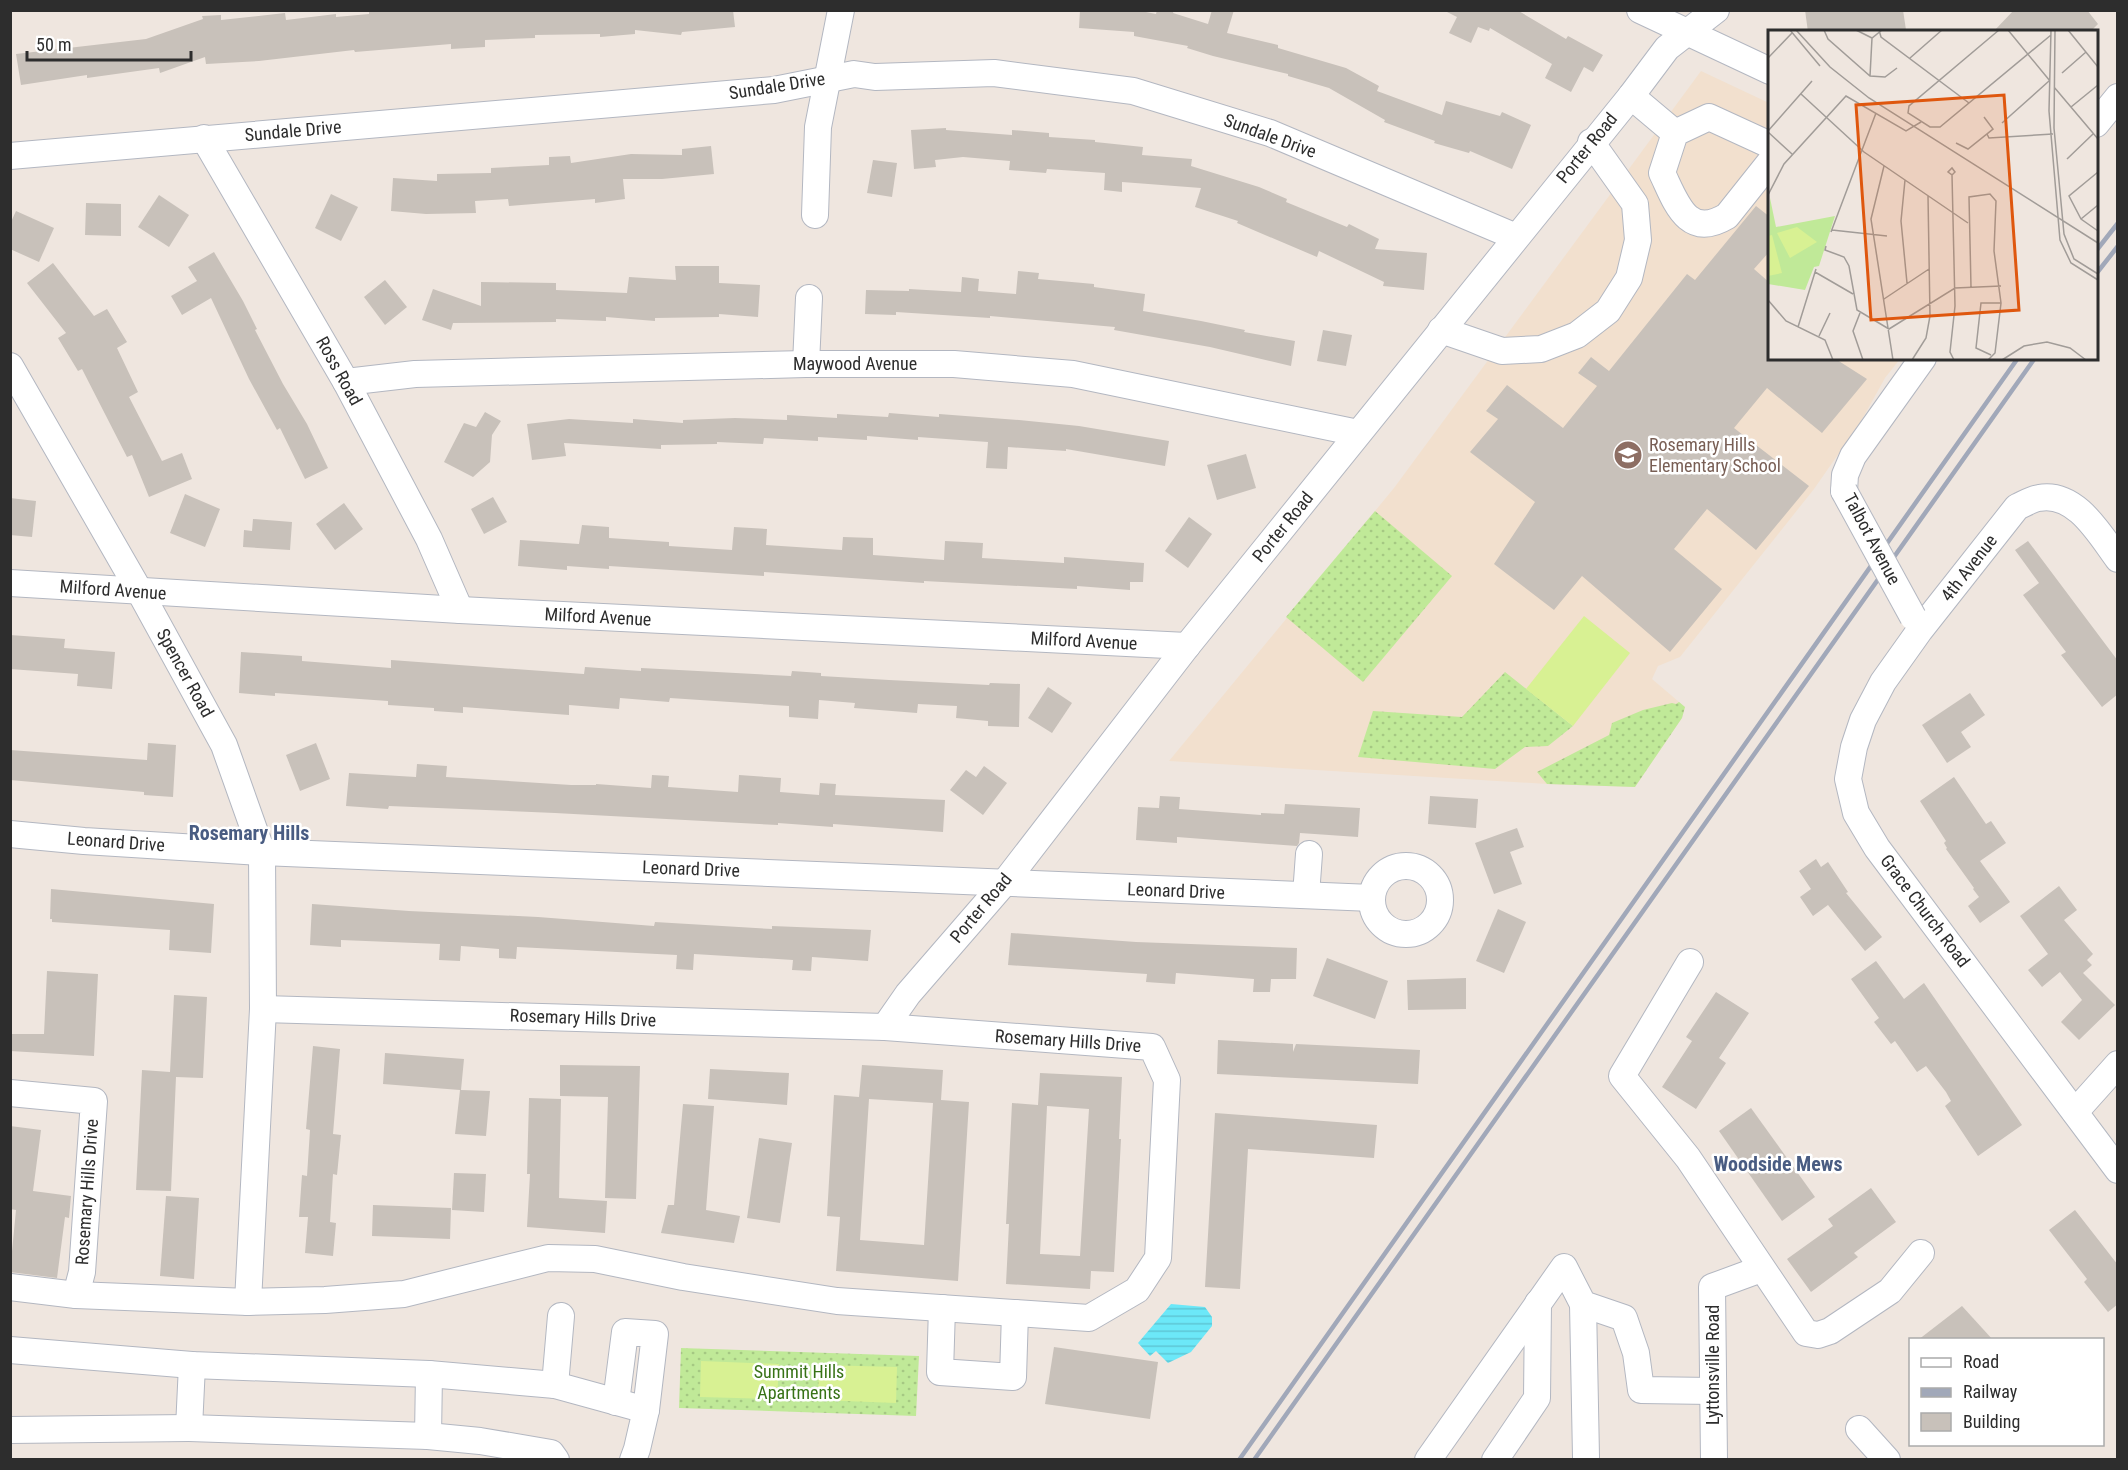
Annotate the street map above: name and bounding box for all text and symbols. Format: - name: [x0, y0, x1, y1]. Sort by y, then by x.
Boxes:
- scale bar: [27, 24, 190, 62]
- inset map: [1768, 30, 2098, 360]
- text: 50 m: [36, 34, 71, 55]
- street label: Sundale Drive: [727, 68, 826, 103]
- street label: Porter Road: [1552, 108, 1621, 187]
- street label: Sundale Drive: [1221, 109, 1319, 162]
- street label: Sundale Drive: [244, 116, 342, 145]
- street label: Ross Road: [312, 333, 367, 409]
- street label: Maywood Avenue: [793, 353, 917, 374]
- place label: Rosemary Hills Elementary School: [1649, 434, 1781, 476]
- school or university icon: Rosemary Hills Elementary School: [1612, 439, 1644, 471]
- street label: Porter Road: [1248, 487, 1317, 566]
- street label: Talbot Avenue: [1840, 490, 1905, 588]
- street label: 4th Avenue: [1936, 530, 2001, 605]
- street label: Milford Avenue: [59, 575, 167, 604]
- street label: Milford Avenue: [544, 603, 652, 630]
- street label: Spencer Road: [153, 625, 218, 721]
- street label: Milford Avenue: [1030, 627, 1138, 654]
- district label: Rosemary Hills: [189, 821, 309, 845]
- street label: Leonard Drive: [67, 828, 165, 855]
- street label: Grace Church Road: [1876, 850, 1975, 971]
- street label: Leonard Drive: [642, 856, 740, 881]
- street label: Porter Road: [945, 869, 1016, 947]
- street label: Leonard Drive: [1127, 878, 1225, 903]
- street label: Rosemary Hills Drive: [509, 1004, 657, 1031]
- street label: Rosemary Hills Drive: [994, 1025, 1142, 1056]
- street label: Rosemary Hills Drive: [71, 1118, 102, 1266]
- district label: Woodside Mews: [1713, 1152, 1843, 1176]
- street label: Lyttonsville Road: [1702, 1305, 1723, 1425]
- legend: [1909, 1338, 2104, 1446]
- text: Road: [1963, 1351, 1999, 1372]
- park label: Summit Hills Apartments: [754, 1361, 844, 1403]
- text: Railway: [1963, 1381, 2018, 1402]
- text: Building: [1963, 1411, 2020, 1432]

